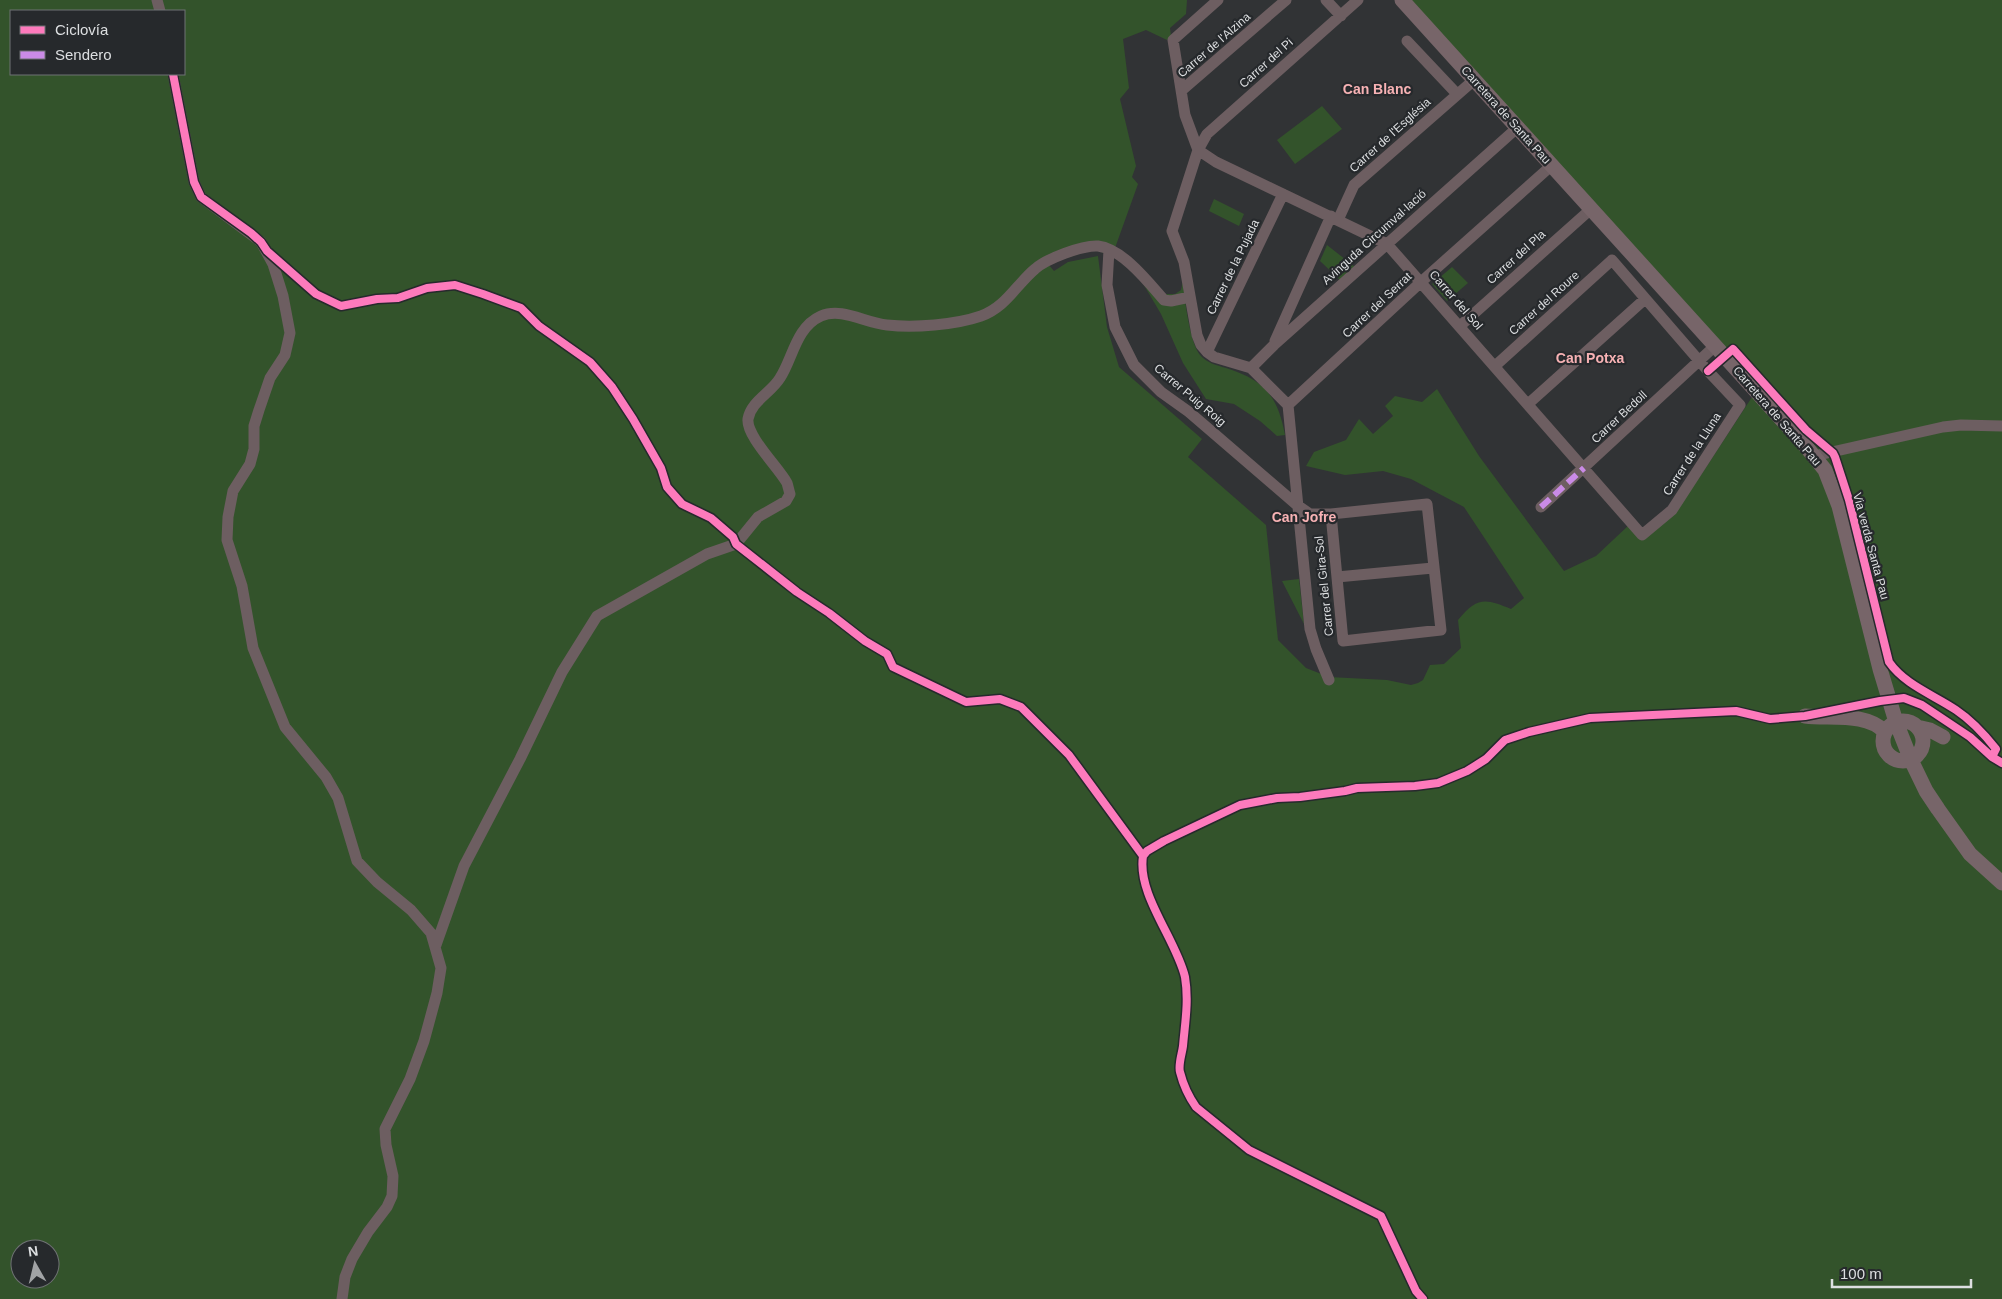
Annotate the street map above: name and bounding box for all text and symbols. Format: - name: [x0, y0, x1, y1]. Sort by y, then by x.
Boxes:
- street label: Carrer de l'Alzina: [1175, 9, 1253, 80]
- legend: [10, 10, 185, 75]
- text: Ciclovía: [55, 21, 109, 38]
- street label: Carrer del Pi: [1236, 35, 1296, 91]
- text: Sendero: [55, 46, 112, 63]
- street label: Carretera de Santa Pau: [1458, 63, 1554, 167]
- district label: Can Blanc: [1343, 81, 1411, 97]
- street label: Carrer de l'Església: [1347, 95, 1434, 175]
- street label: Avinguda Circumval·lació: [1319, 186, 1429, 287]
- street label: Carrer de la Pujada: [1204, 217, 1262, 317]
- street label: Carrer del Pla: [1484, 227, 1548, 287]
- street label: Carrer del Sol: [1426, 267, 1486, 333]
- street label: Carrer del Roure: [1506, 268, 1582, 338]
- street label: Carrer del Serrat: [1340, 269, 1415, 341]
- district label: Can Potxa: [1556, 350, 1624, 366]
- street label: Carrer Puig Roig: [1151, 361, 1229, 429]
- street label: Carretera de Santa Pau: [1730, 364, 1824, 468]
- street label: Carrer Bedoll: [1588, 388, 1650, 446]
- street label: Carrer de la Lluna: [1660, 410, 1724, 498]
- street label: Via verda Santa Pau: [1850, 491, 1892, 601]
- district label: Can Jofre: [1272, 509, 1336, 525]
- street label: Carrer del Gira-Sol: [1312, 535, 1336, 637]
- north arrow: [10, 1239, 60, 1289]
- text: N: [27, 1242, 39, 1260]
- scale bar: [1832, 1256, 1971, 1288]
- text: 100 m: [1840, 1265, 1882, 1282]

